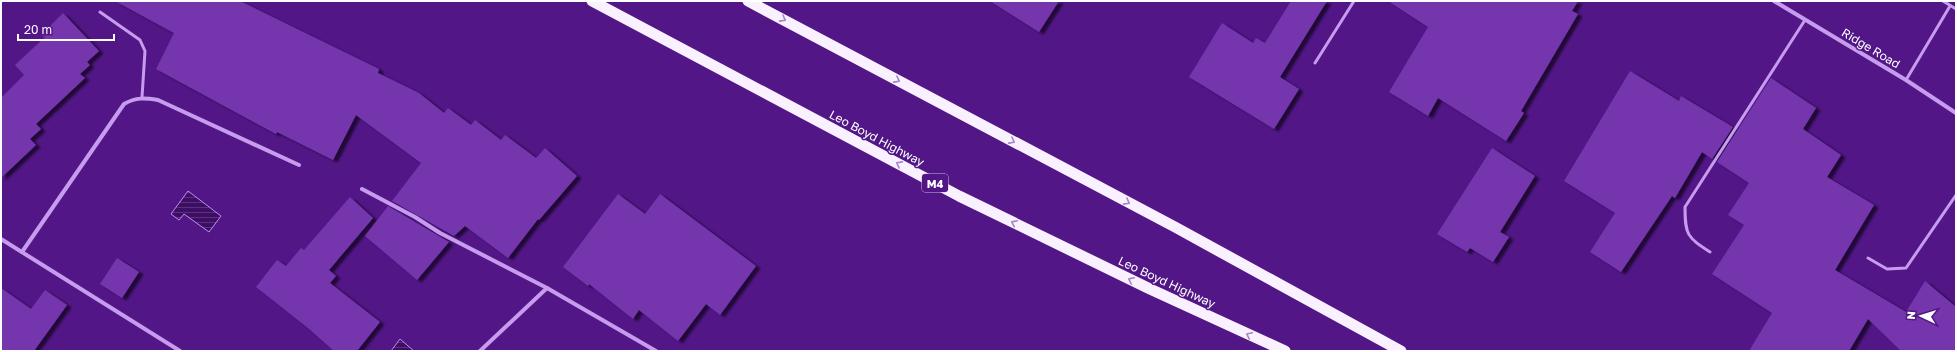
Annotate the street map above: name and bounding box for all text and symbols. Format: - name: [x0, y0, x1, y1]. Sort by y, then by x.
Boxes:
- one-way arrow: [778, 15, 786, 22]
- scale bar: [18, 16, 114, 42]
- text: 20 m: [24, 22, 52, 37]
- street label: Ridge Road: [1839, 25, 1903, 71]
- one-way arrow: [893, 76, 901, 83]
- street label: Leo Boyd Highway: [827, 107, 927, 170]
- one-way arrow: [1008, 137, 1015, 144]
- one-way arrow: [896, 161, 903, 168]
- road number: M4: [922, 174, 948, 192]
- one-way arrow: [1123, 197, 1130, 205]
- one-way arrow: [1011, 220, 1019, 228]
- street label: Leo Boyd Highway: [1116, 253, 1218, 311]
- one-way arrow: [1128, 277, 1135, 285]
- north arrow: [1901, 296, 1941, 336]
- text: N: [1904, 311, 1917, 320]
- one-way arrow: [1246, 332, 1254, 340]

